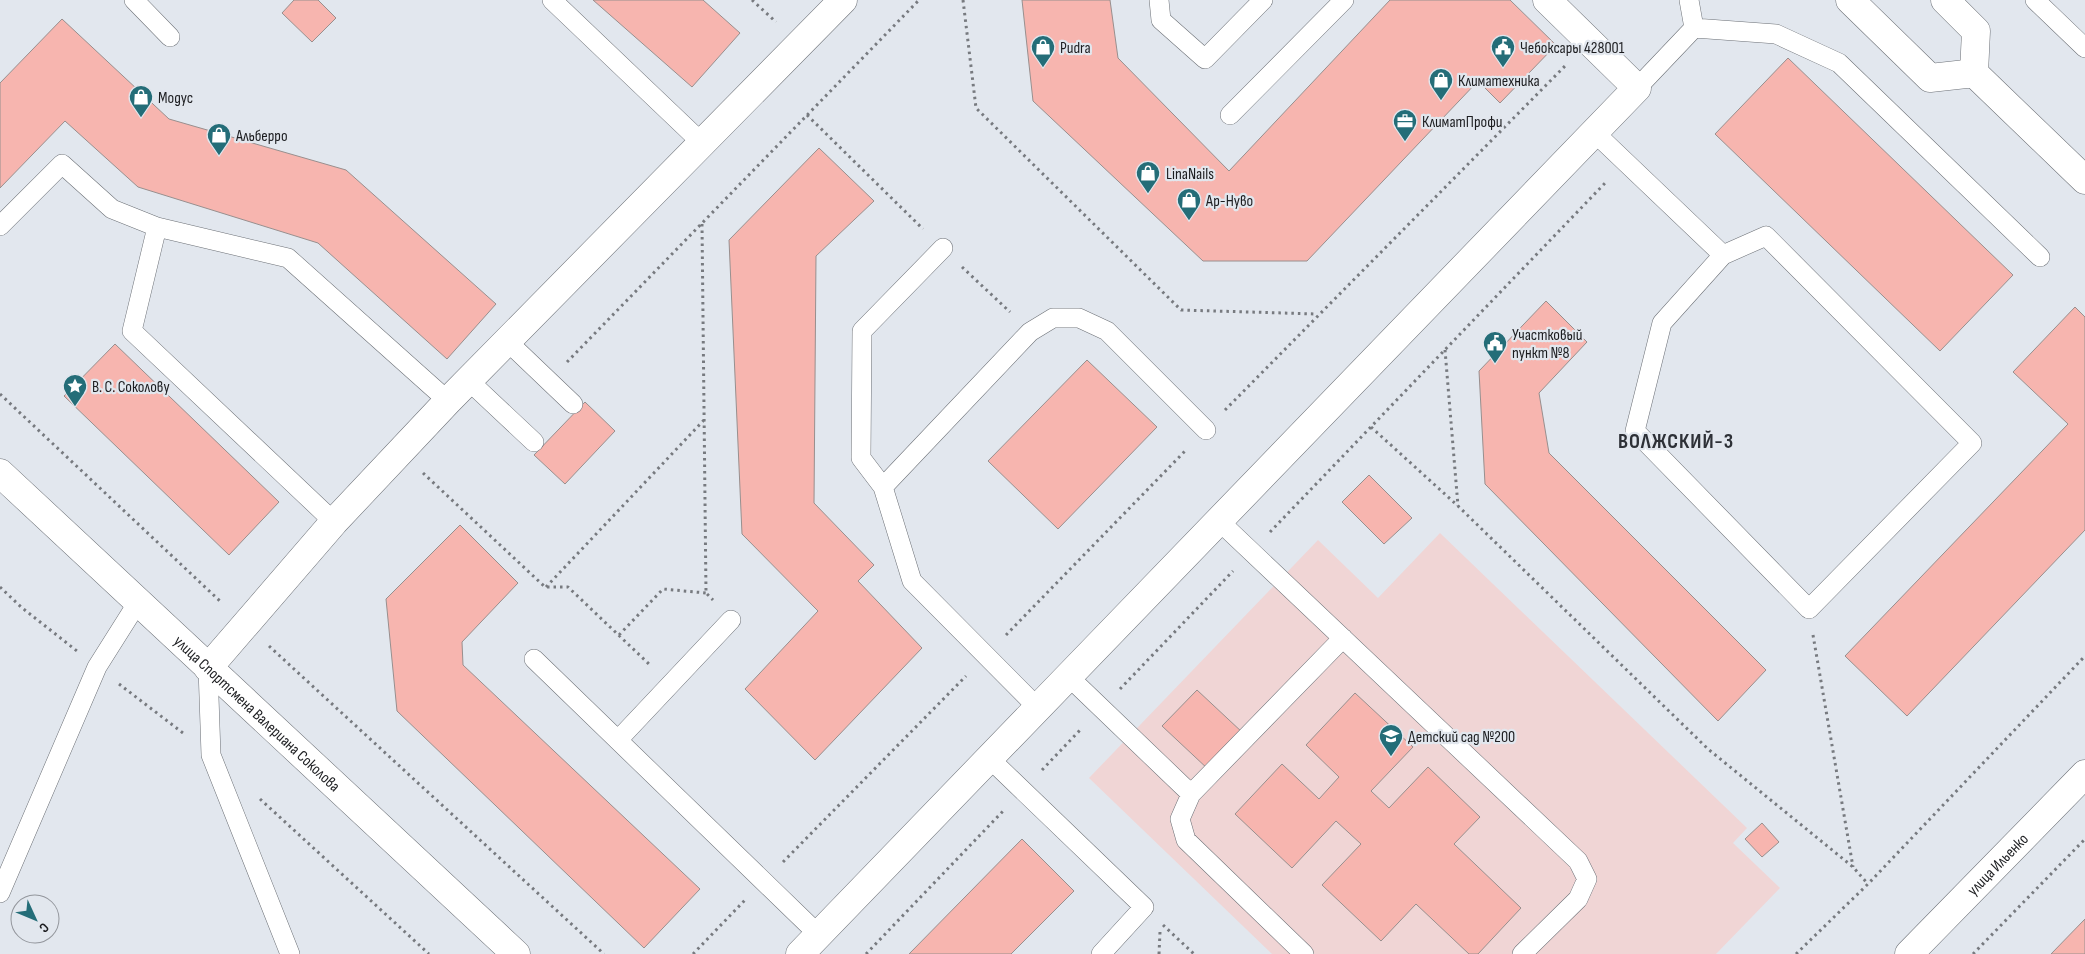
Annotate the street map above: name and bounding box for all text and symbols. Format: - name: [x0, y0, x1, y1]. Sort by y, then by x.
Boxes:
- shop icon: Pudra: [1030, 34, 1056, 68]
- public building icon: Чебоксары 428001: [1490, 34, 1516, 68]
- place label: Pudra: [1060, 39, 1091, 58]
- place label: Чебоксары 428001: [1520, 39, 1625, 58]
- shop icon: Климатехника: [1428, 67, 1454, 101]
- place label: Климатехника: [1458, 72, 1540, 91]
- shop icon: Модус: [128, 84, 154, 118]
- place label: Модус: [158, 89, 193, 108]
- office icon: КлиматПрофи: [1392, 108, 1418, 142]
- place label: КлиматПрофи: [1422, 113, 1503, 132]
- shop icon: Альберро: [206, 122, 232, 156]
- place label: Альберро: [235, 127, 288, 146]
- shop icon: LinaNails: [1135, 160, 1161, 194]
- place label: LinaNails: [1166, 165, 1214, 184]
- shop icon: Ар-Нуво: [1176, 187, 1202, 221]
- place label: Ар-Нуво: [1205, 192, 1253, 211]
- place label: Участковый пункт №8: [1512, 326, 1582, 363]
- public building icon: Участковый пункт №8: [1482, 330, 1508, 364]
- place icon: В. С. Соколову: [62, 373, 88, 407]
- place label: В. С. Соколову: [92, 378, 170, 397]
- district label: ВОЛЖСКИЙ-3: [1618, 429, 1734, 454]
- street label: улица Спортсмена Валериана Соколова: [169, 632, 344, 796]
- school or university icon: Детский сад №200: [1378, 723, 1404, 757]
- place label: Детский сад №200: [1408, 728, 1515, 747]
- street label: улица Ильенко: [1964, 830, 2033, 900]
- north arrow: [10, 894, 60, 944]
- text: С: [35, 919, 53, 936]

